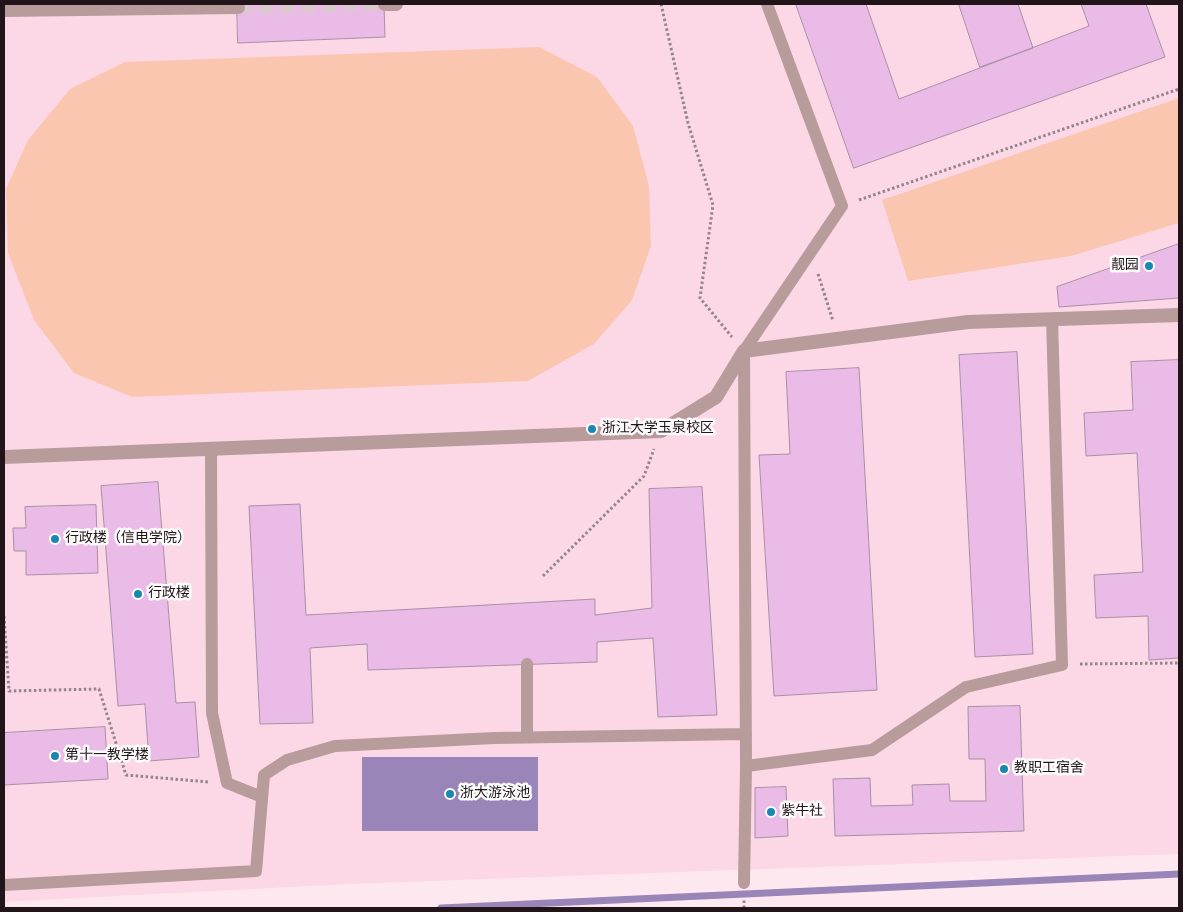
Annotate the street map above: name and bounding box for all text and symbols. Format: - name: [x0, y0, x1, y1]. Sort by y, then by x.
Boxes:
- place label: 靓园: [1111, 258, 1139, 274]
- marker: 靓园: [1143, 260, 1155, 272]
- place label: 浙江大学玉泉校区: [602, 421, 714, 437]
- marker: 浙江大学玉泉校区: [586, 423, 598, 435]
- place label: 行政楼（信电学院）: [65, 531, 191, 547]
- marker: 行政楼（信电学院）: [49, 533, 61, 545]
- place label: 行政楼: [148, 586, 190, 602]
- marker: 行政楼: [132, 588, 144, 600]
- place label: 第十一教学楼: [65, 748, 149, 764]
- marker: 第十一教学楼: [49, 750, 61, 762]
- place label: 教职工宿舍: [1014, 761, 1084, 777]
- marker: 教职工宿舍: [998, 763, 1010, 775]
- place label: 浙大游泳池: [460, 786, 530, 802]
- marker: 浙大游泳池: [444, 788, 456, 800]
- place label: 紫牛社: [781, 804, 823, 820]
- marker: 紫牛社: [765, 806, 777, 818]

